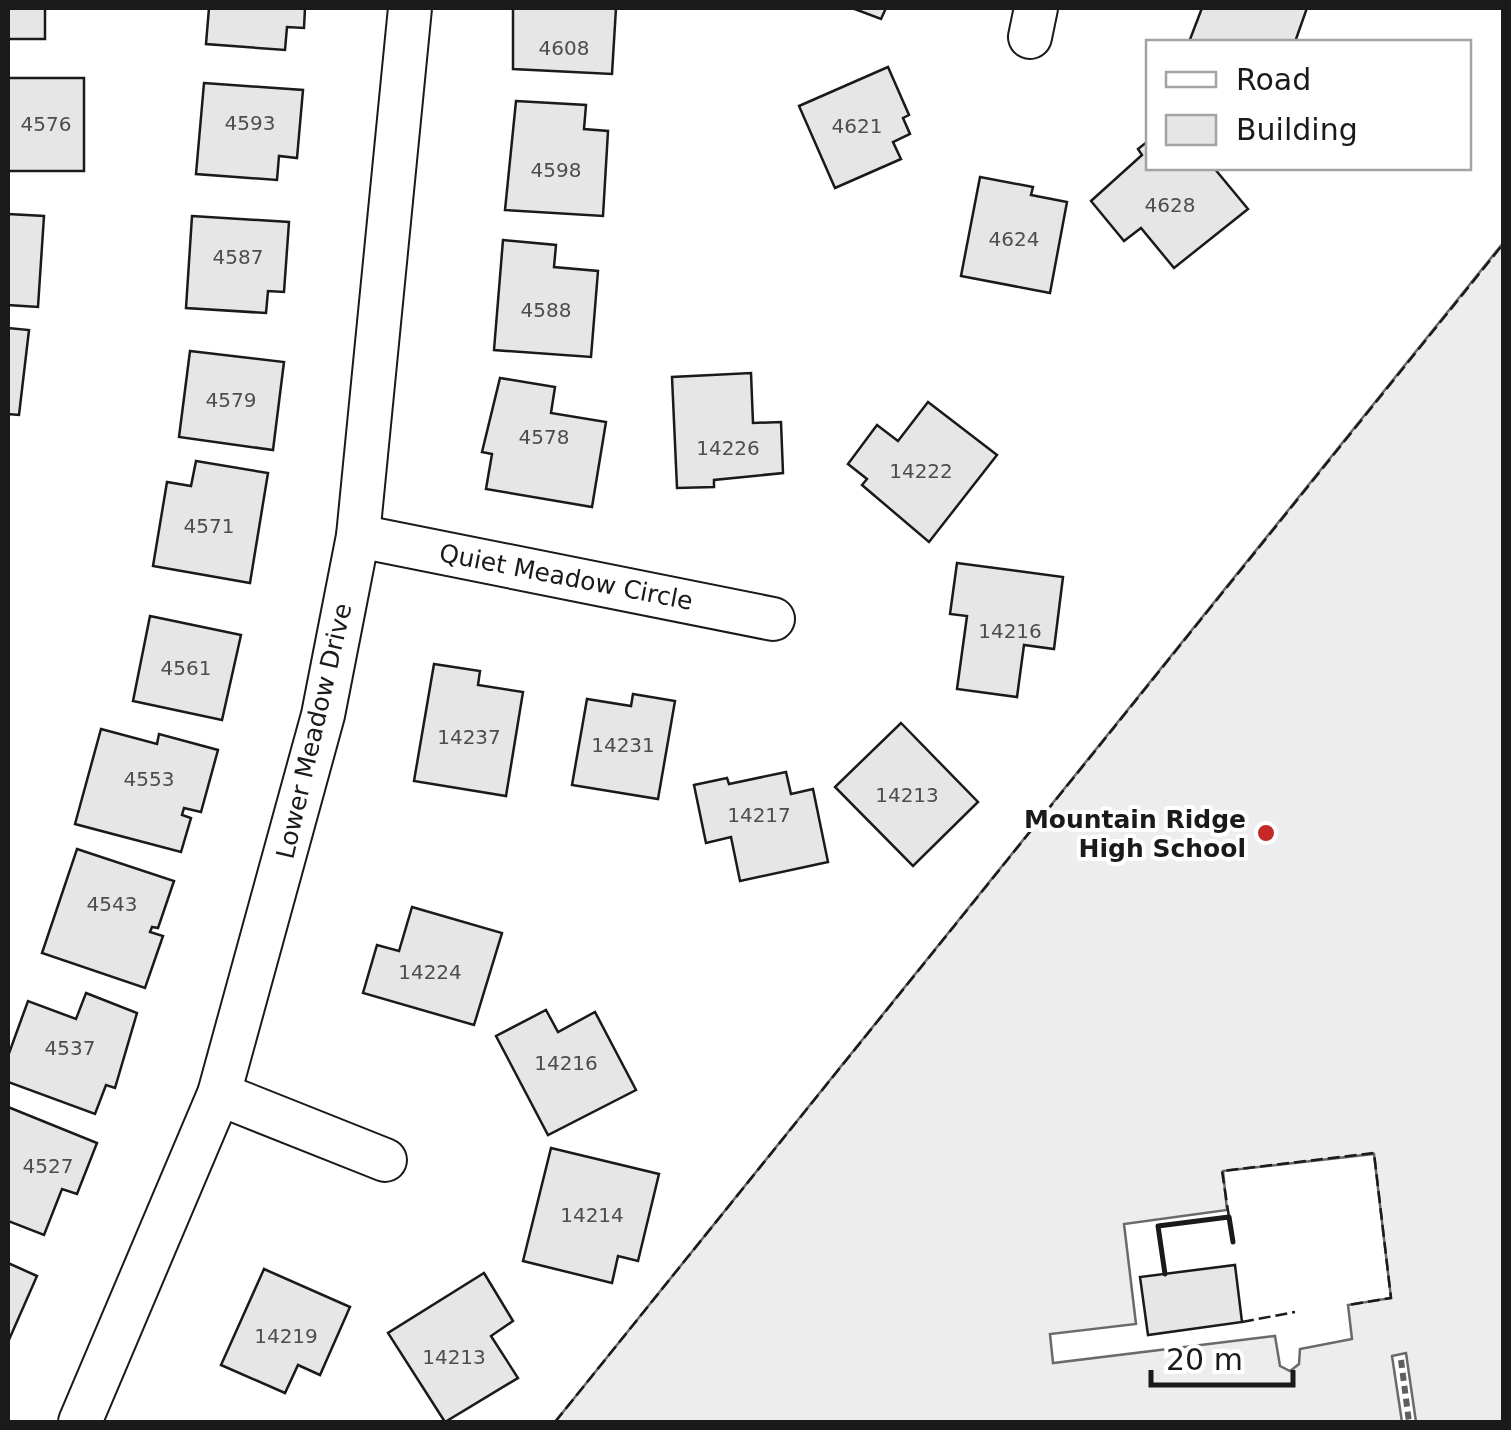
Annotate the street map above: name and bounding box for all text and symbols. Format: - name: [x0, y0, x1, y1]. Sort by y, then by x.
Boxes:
- house number: 4608: [539, 36, 589, 60]
- legend: [1146, 40, 1471, 170]
- text: Road: [1236, 62, 1311, 97]
- house number: 4593: [225, 111, 275, 135]
- house number: 4576: [21, 112, 71, 136]
- text: Building: [1236, 112, 1358, 147]
- house number: 4621: [832, 114, 882, 138]
- house number: 4598: [531, 158, 581, 182]
- house number: 4628: [1145, 193, 1195, 217]
- house number: 4624: [989, 227, 1039, 251]
- house number: 4587: [213, 245, 263, 269]
- house number: 4588: [521, 298, 571, 322]
- house number: 4579: [206, 388, 256, 412]
- house number: 4578: [519, 425, 569, 449]
- house number: 14226: [696, 436, 760, 460]
- house number: 14222: [889, 459, 953, 483]
- house number: 4571: [184, 514, 234, 538]
- street label: Quiet Meadow Circle: [437, 538, 695, 616]
- street label: Lower Meadow Drive: [270, 600, 358, 862]
- house number: 14216: [978, 619, 1042, 643]
- house number: 4561: [161, 656, 211, 680]
- house number: 14237: [437, 725, 501, 749]
- house number: 14231: [591, 733, 655, 757]
- house number: 4553: [124, 767, 174, 791]
- house number: 14213: [875, 783, 939, 807]
- house number: 14217: [727, 803, 791, 827]
- place label: Mountain Ridge High School: [1024, 805, 1246, 863]
- marker: Mountain Ridge High School: [1255, 822, 1277, 844]
- house number: 4543: [87, 892, 137, 916]
- house number: 14224: [398, 960, 462, 984]
- house number: 4537: [45, 1036, 95, 1060]
- house number: 14216: [534, 1051, 598, 1075]
- house number: 4527: [23, 1154, 73, 1178]
- house number: 14214: [560, 1203, 624, 1227]
- house number: 14219: [254, 1324, 318, 1348]
- scale bar: [1151, 1325, 1294, 1387]
- text: 20 m: [1166, 1342, 1243, 1377]
- house number: 14213: [422, 1345, 486, 1369]

